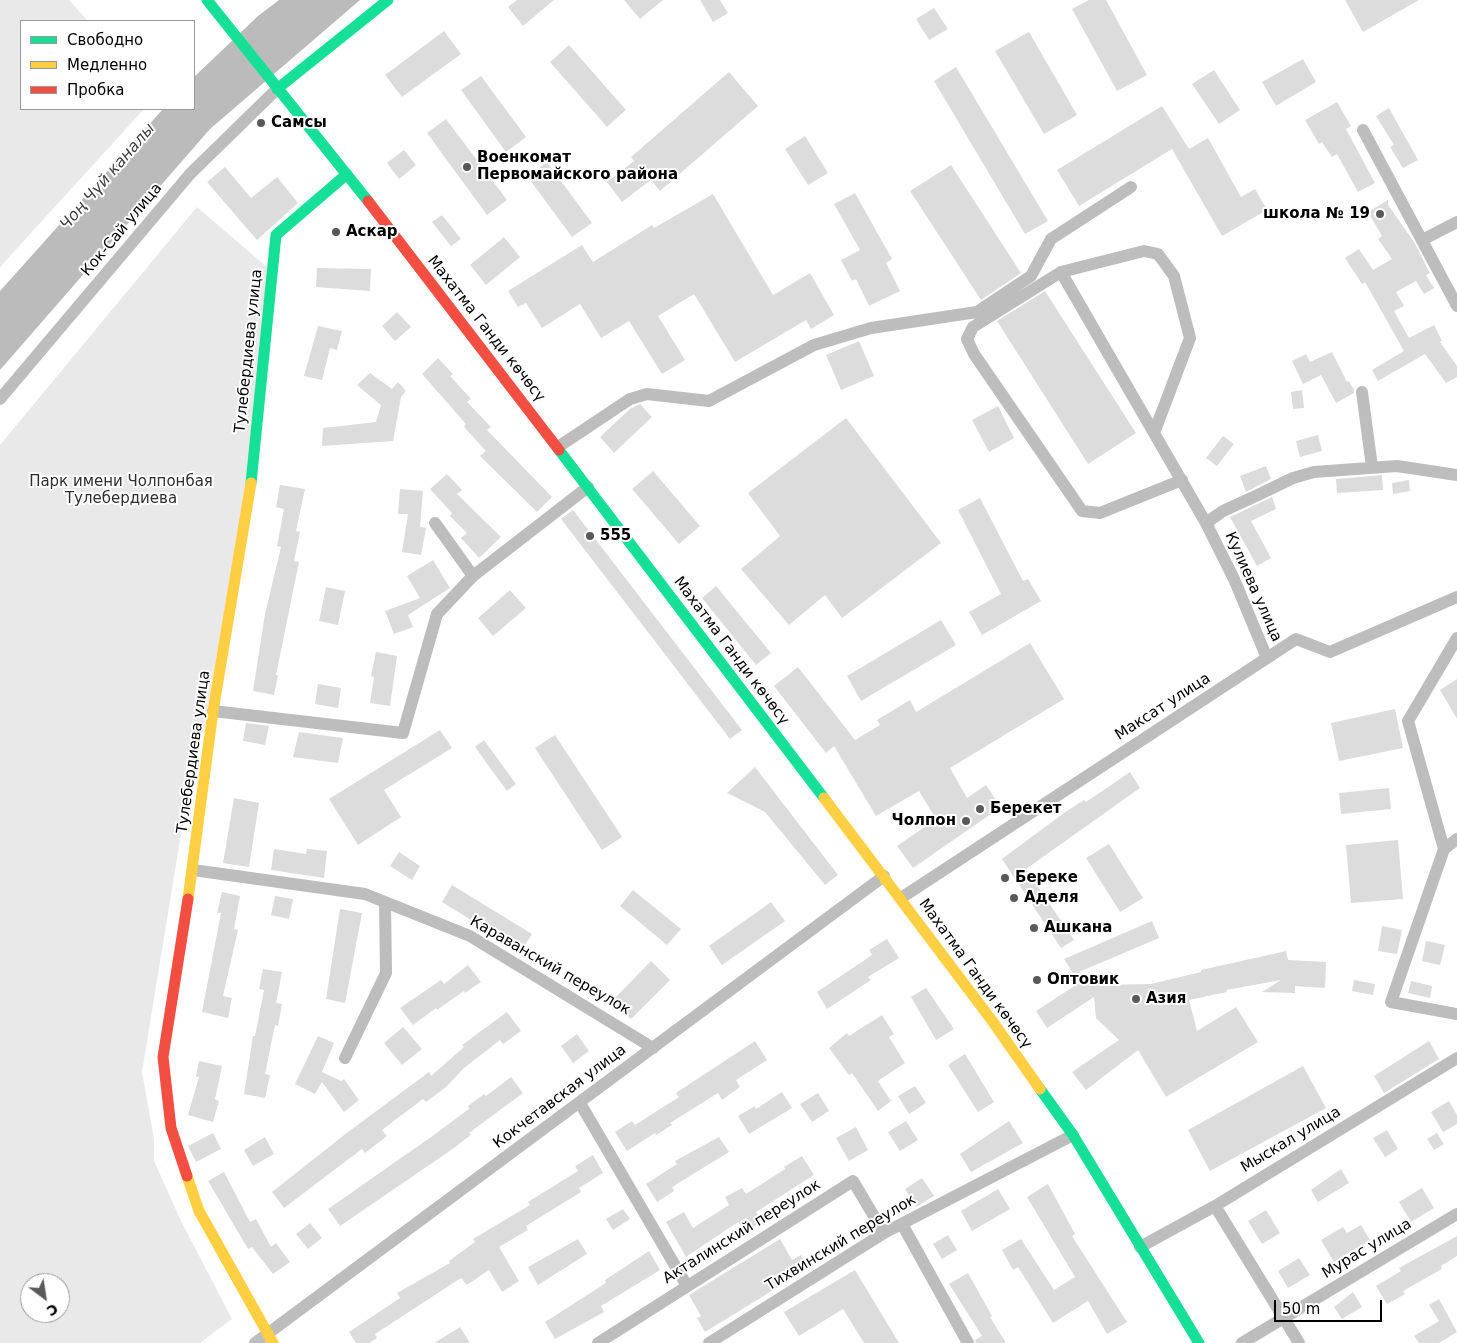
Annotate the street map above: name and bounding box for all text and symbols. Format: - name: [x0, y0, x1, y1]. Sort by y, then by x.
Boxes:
- legend: [20, 20, 195, 110]
- text: Свободно: [67, 31, 143, 49]
- text: Медленно: [67, 56, 147, 74]
- text: Пробка: [67, 81, 124, 99]
- place label: Самсы: [271, 114, 327, 132]
- marker: Самсы: [255, 117, 267, 129]
- water label: Чоң Чүй каналы: [56, 120, 160, 234]
- place label: Военкомат Первомайского района: [477, 149, 678, 184]
- marker: Военкомат Первомайского района: [461, 161, 473, 173]
- street label: Кок-Сай улица: [78, 180, 166, 280]
- place label: школа № 19: [1263, 205, 1370, 223]
- marker: школа № 19: [1374, 208, 1386, 220]
- place label: Аскар: [346, 223, 398, 241]
- marker: Аскар: [330, 226, 342, 238]
- street label: Махатма Ганди көчөсү: [423, 252, 549, 406]
- street label: Тулебердиева улица: [231, 268, 267, 434]
- park label: Парк имени Чолпонбая Тулебердиева: [29, 473, 213, 508]
- place label: 555: [600, 527, 631, 545]
- street label: Кулиева улица: [1221, 529, 1285, 645]
- marker: 555: [584, 530, 596, 542]
- street label: Махатма Ганди көчөсү: [669, 573, 793, 729]
- street label: Тулебердиева улица: [174, 669, 214, 835]
- street label: Максат улица: [1112, 670, 1214, 744]
- place label: Берекет: [990, 800, 1062, 818]
- marker: Берекет: [974, 803, 986, 815]
- place label: Чолпон: [892, 812, 956, 830]
- marker: Чолпон: [960, 815, 972, 827]
- place label: Береке: [1015, 869, 1078, 887]
- marker: Береке: [999, 872, 1011, 884]
- place label: Аделя: [1024, 889, 1079, 907]
- marker: Аделя: [1008, 892, 1020, 904]
- street label: Махатма Ганди көчөсү: [915, 896, 1035, 1052]
- street label: Караванский переулок: [466, 913, 634, 1019]
- place label: Ашкана: [1044, 919, 1112, 937]
- marker: Ашкана: [1028, 922, 1040, 934]
- place label: Оптовик: [1047, 971, 1119, 989]
- marker: Оптовик: [1031, 974, 1043, 986]
- place label: Азия: [1146, 990, 1186, 1008]
- marker: Азия: [1130, 993, 1142, 1005]
- street label: Кокчетавская улица: [490, 1041, 630, 1153]
- street label: Мыскал улица: [1238, 1103, 1344, 1177]
- street label: Акталинский переулок: [660, 1176, 824, 1288]
- street label: Тихвинский переулок: [763, 1191, 919, 1295]
- street label: Мурас улица: [1319, 1215, 1415, 1283]
- north arrow: [20, 1273, 70, 1323]
- scale bar: [1277, 1290, 1384, 1322]
- text: С: [44, 1300, 61, 1320]
- text: 50 m: [1282, 1300, 1320, 1318]

